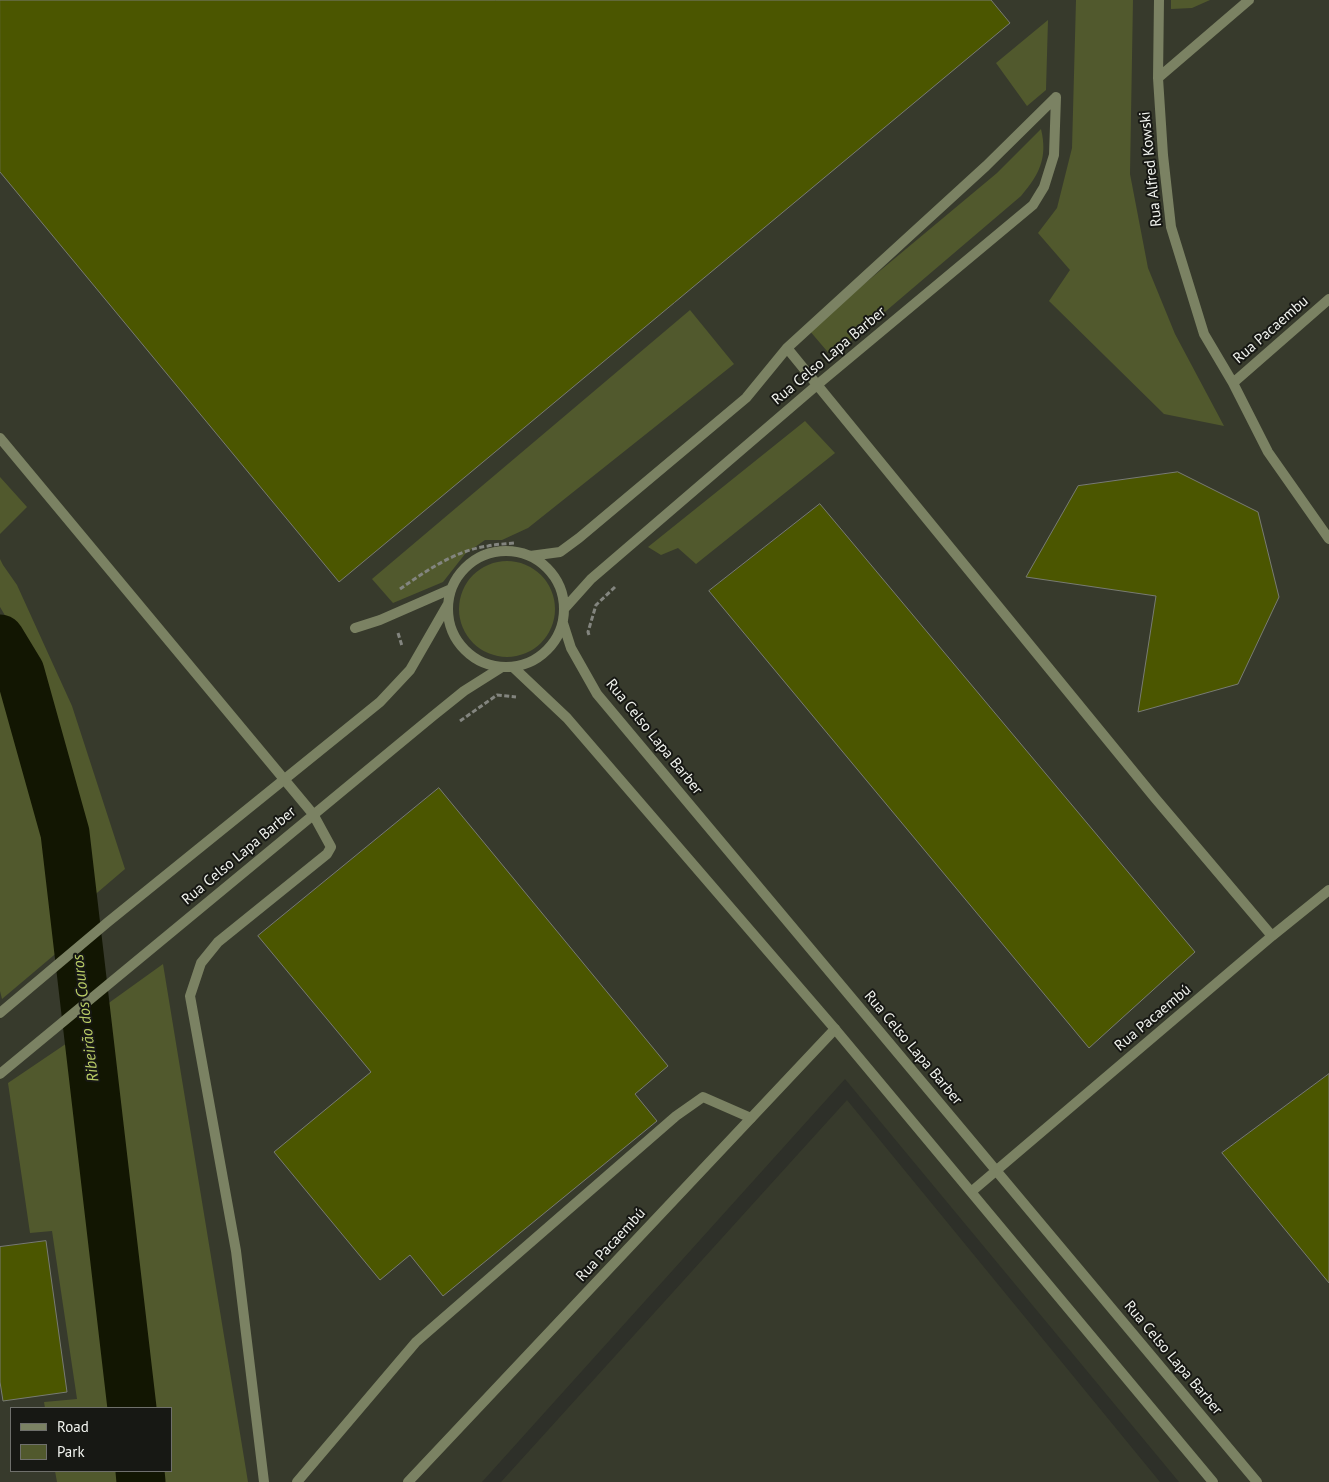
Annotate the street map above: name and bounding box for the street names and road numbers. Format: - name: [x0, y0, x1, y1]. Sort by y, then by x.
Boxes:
- street label: Rua Alfred Kowski: [1136, 110, 1166, 228]
- street label: Rua Pacaembu: [1230, 292, 1312, 368]
- street label: Rua Celso Lapa Barber: [768, 303, 890, 409]
- street label: Rua Celso Lapa Barber: [602, 676, 706, 798]
- street label: Rua Celso Lapa Barber: [178, 803, 300, 909]
- street label: Rua Pacaembú: [1111, 981, 1195, 1055]
- street label: Rua Celso Lapa Barber: [860, 987, 966, 1109]
- street label: Rua Pacaembú: [572, 1205, 650, 1285]
- street label: Rua Celso Lapa Barber: [1120, 1297, 1226, 1419]

